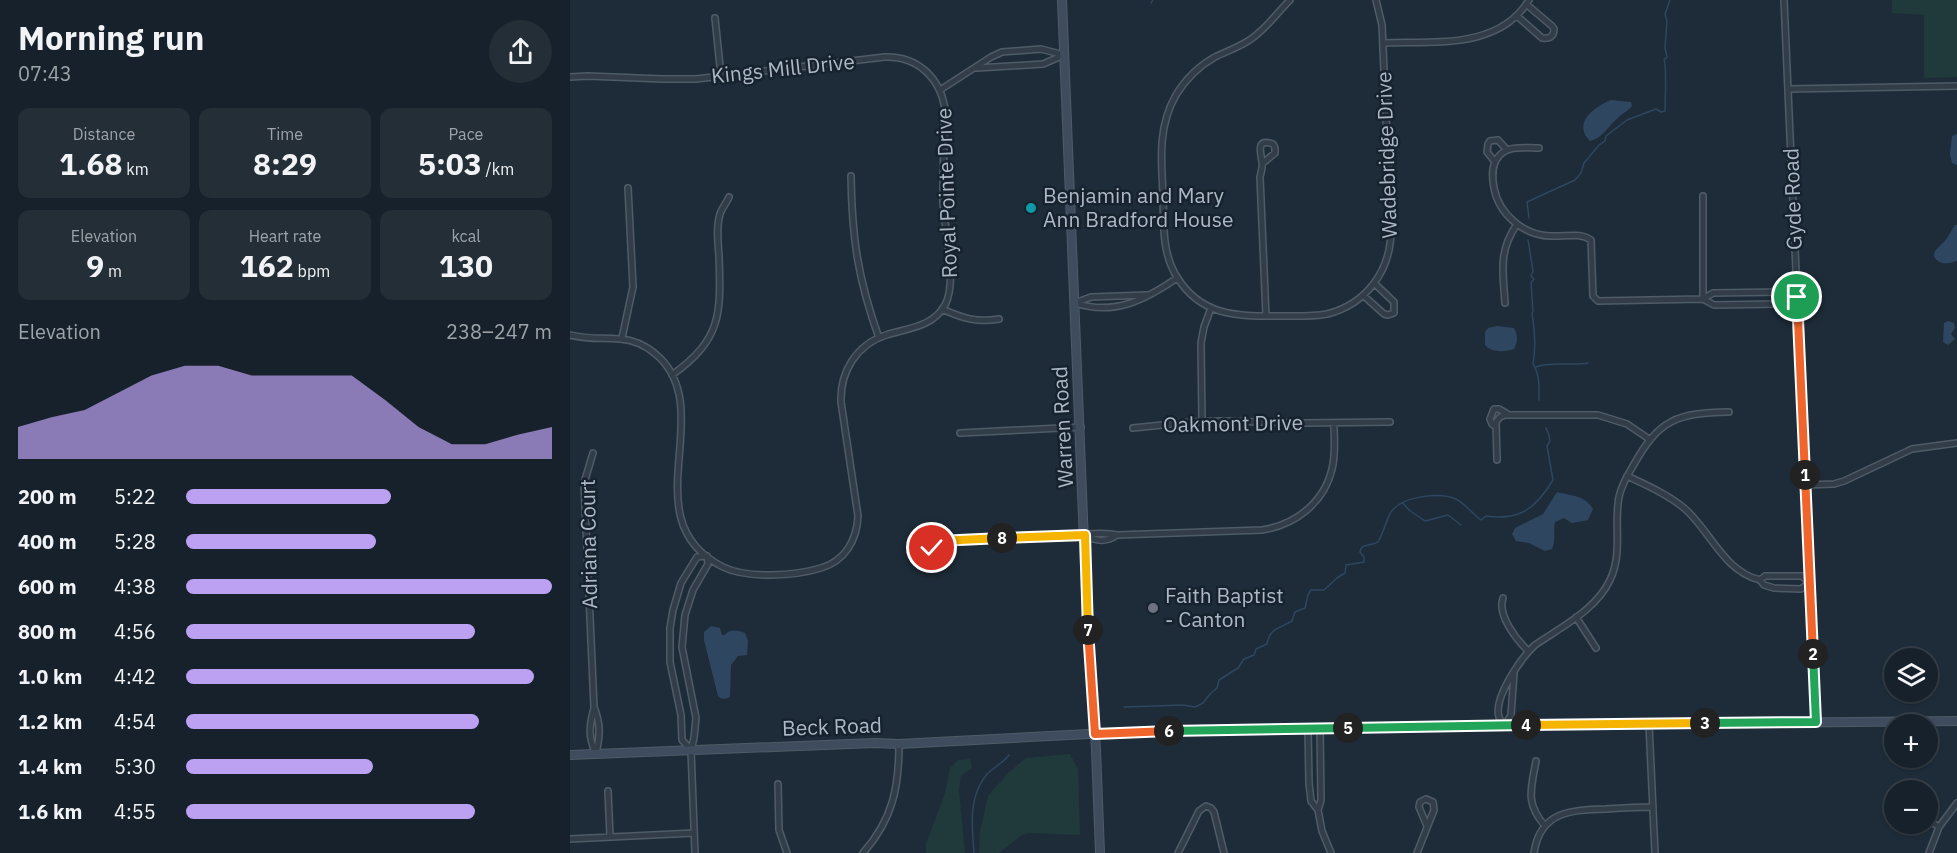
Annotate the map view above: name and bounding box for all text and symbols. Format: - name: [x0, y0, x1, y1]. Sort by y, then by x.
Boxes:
- text: Morning run: [18, 16, 204, 59]
- button: share: [489, 20, 552, 83]
- street label: Kings Mill Drive: [710, 47, 856, 89]
- text: 07:43: [18, 60, 72, 87]
- street label: Wadebridge Drive: [1369, 71, 1403, 239]
- street label: Royal Pointe Drive: [929, 107, 963, 279]
- text: Distance: [73, 124, 135, 144]
- text: Time: [267, 124, 303, 144]
- text: Pace: [449, 124, 483, 144]
- text: 1.68: [59, 144, 123, 183]
- text: 8:29: [253, 144, 317, 183]
- text: 5:03: [418, 144, 482, 183]
- street label: Gyde Road: [1776, 148, 1808, 250]
- text: km: [123, 159, 149, 179]
- text: /km: [482, 159, 514, 179]
- place label: Benjamin and Mary Ann Bradford House: [1043, 181, 1234, 233]
- marker: Benjamin and Mary Ann Bradford House: [1024, 201, 1038, 215]
- text: Elevation: [71, 226, 137, 246]
- text: Heart rate: [249, 226, 321, 246]
- text: kcal: [451, 226, 481, 246]
- text: 9: [86, 246, 104, 285]
- text: 162: [240, 246, 294, 285]
- text: 130: [439, 246, 493, 285]
- text: m: [104, 261, 122, 281]
- text: bpm: [294, 261, 330, 281]
- pin: [1771, 271, 1822, 322]
- icon: arrive: [1780, 280, 1813, 313]
- text: Elevation: [18, 318, 101, 345]
- text: 238–247 m: [446, 318, 552, 345]
- street label: Warren Road: [1045, 366, 1079, 489]
- street label: Oakmont Drive: [1163, 408, 1303, 438]
- pin: 1: [1790, 460, 1820, 490]
- text: 1: [1800, 465, 1810, 485]
- street label: Adriana Court: [573, 479, 603, 609]
- text: 200 m: [18, 483, 77, 510]
- text: 5:22: [114, 483, 156, 510]
- pin: [906, 522, 957, 573]
- pin: 8: [987, 523, 1017, 553]
- text: 400 m: [18, 528, 77, 555]
- text: 5:28: [114, 528, 156, 555]
- text: 8: [997, 528, 1007, 548]
- icon: check: [915, 531, 948, 564]
- text: 600 m: [18, 573, 77, 600]
- text: 4:38: [114, 573, 156, 600]
- place label: Faith Baptist - Canton: [1165, 581, 1284, 633]
- marker: Faith Baptist - Canton: [1146, 601, 1160, 615]
- pin: 7: [1073, 615, 1103, 645]
- text: 800 m: [18, 618, 77, 645]
- text: 4:56: [114, 618, 156, 645]
- text: 7: [1083, 620, 1093, 640]
- pin: 2: [1798, 639, 1828, 669]
- text: 2: [1808, 644, 1818, 664]
- map controls: [1884, 648, 1938, 834]
- button: layers: [1884, 648, 1938, 702]
- text: 1.0 km: [18, 663, 82, 690]
- text: 4:42: [114, 663, 156, 690]
- text: 1.2 km: [18, 708, 82, 735]
- text: 4:54: [114, 708, 156, 735]
- pin: 3: [1690, 708, 1720, 738]
- street label: Beck Road: [781, 710, 882, 742]
- pin: 4: [1511, 710, 1541, 740]
- pin: 5: [1333, 713, 1363, 743]
- text: 3: [1700, 713, 1710, 733]
- button: +: [1884, 714, 1938, 768]
- text: 4: [1521, 715, 1531, 735]
- pin: 6: [1154, 716, 1184, 746]
- text: 5: [1343, 718, 1353, 738]
- text: 6: [1164, 721, 1174, 741]
- text: 1.4 km: [18, 753, 82, 780]
- text: 5:30: [114, 753, 156, 780]
- button: −: [1884, 780, 1938, 834]
- text: 1.6 km: [18, 798, 82, 825]
- text: 4:55: [114, 798, 156, 825]

